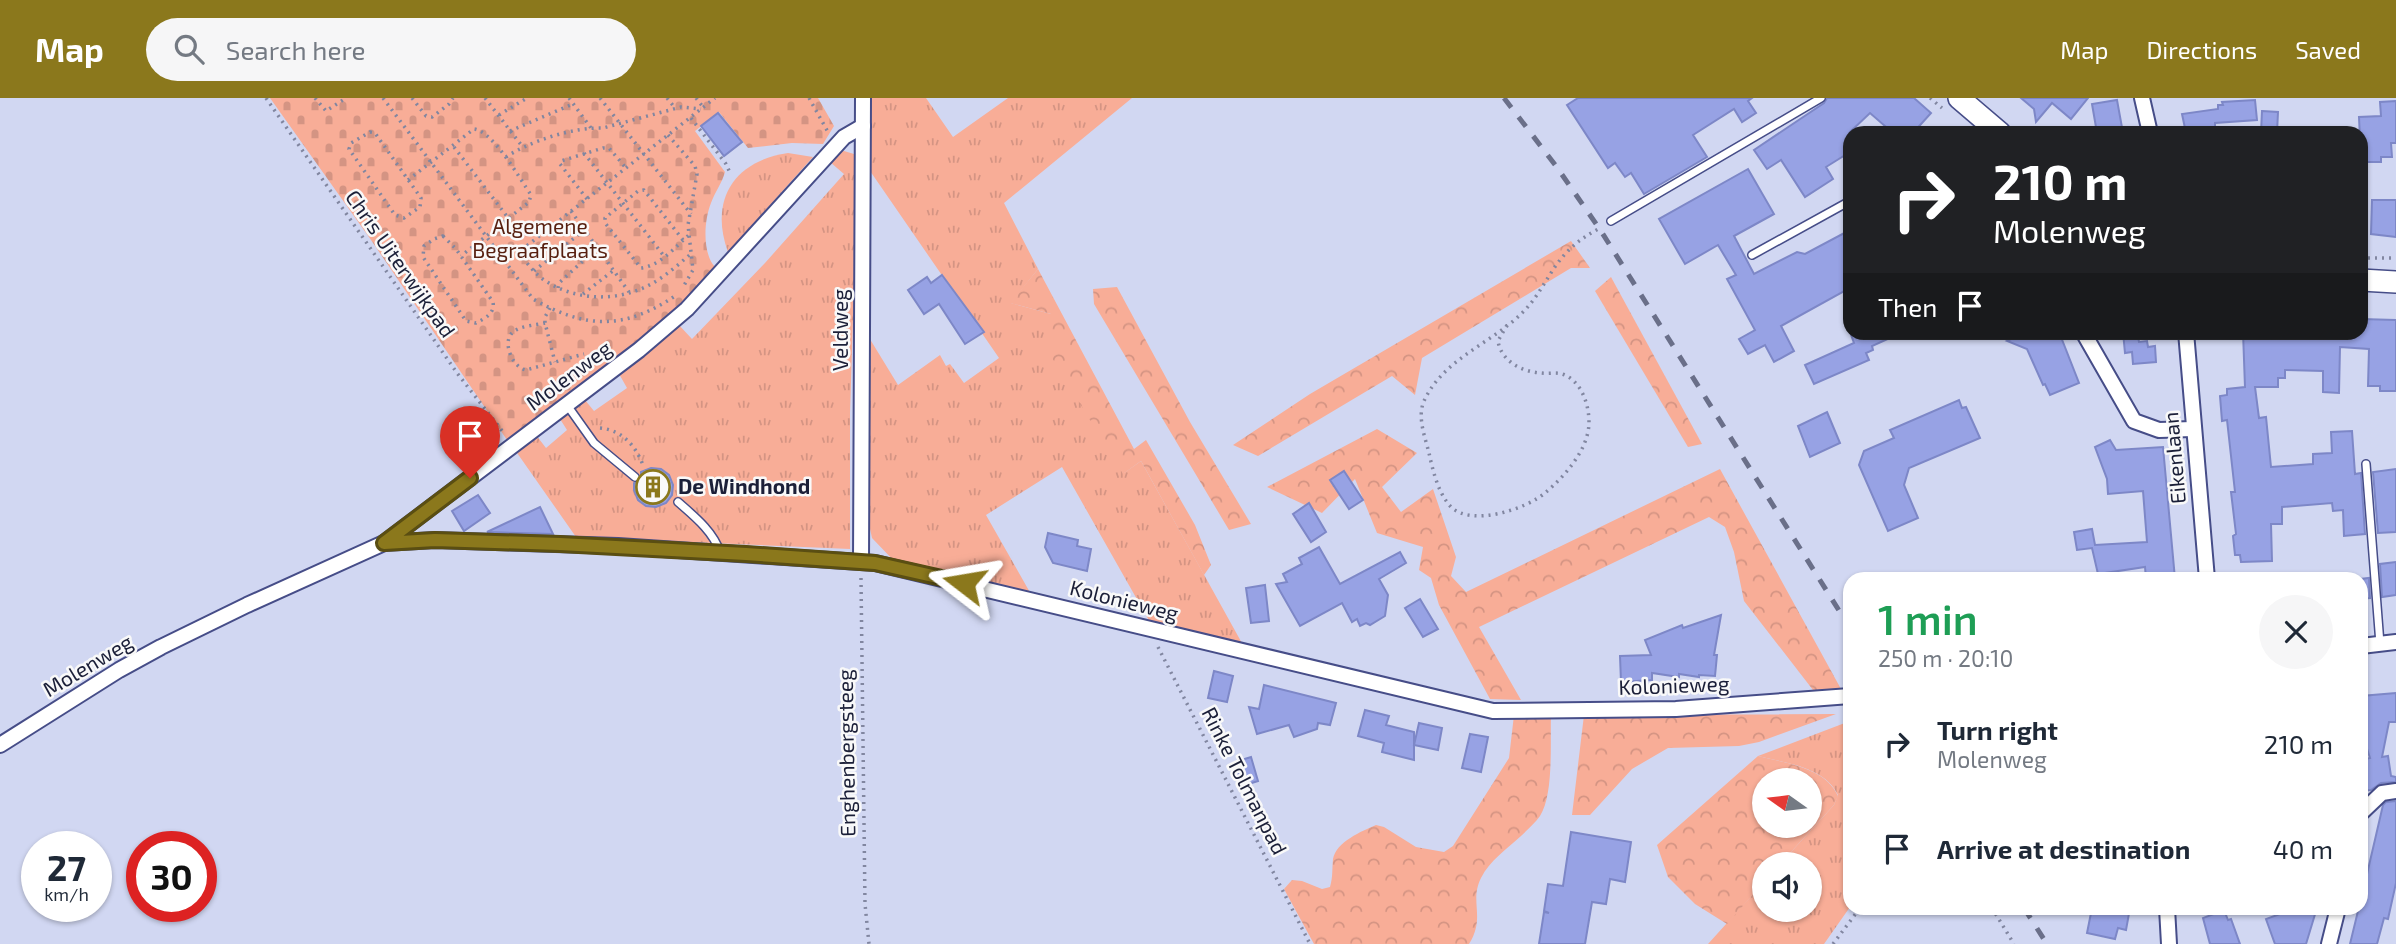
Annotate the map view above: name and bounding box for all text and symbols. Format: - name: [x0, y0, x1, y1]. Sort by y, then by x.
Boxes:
- search box: [146, 18, 636, 81]
- text: Map: [35, 29, 104, 69]
- icon: search: [170, 30, 208, 68]
- text: Search here: [226, 34, 365, 65]
- text: Map: [2060, 35, 2108, 64]
- text: Directions: [2146, 35, 2257, 64]
- text: Saved: [2295, 35, 2361, 64]
- text: 210 m: [1993, 151, 2127, 210]
- icon: right: [1878, 154, 1969, 245]
- street label: Chris Uiterwijkpad: [340, 185, 461, 342]
- text: Molenweg: [1993, 211, 2146, 249]
- park label: Algemene Begraafplaats: [472, 213, 608, 262]
- icon: arrive: [1951, 287, 1989, 325]
- street label: Veldweg: [827, 289, 852, 371]
- text: Then: [1878, 291, 1937, 322]
- street label: Molenweg: [521, 334, 616, 415]
- pin: [440, 406, 500, 478]
- street label: Eikenlaan: [2157, 411, 2190, 505]
- icon: arrive: [451, 417, 489, 455]
- building icon: De Windhond: [634, 468, 672, 506]
- place label: De Windhond: [678, 473, 810, 498]
- position arrow: [927, 546, 1001, 620]
- street label: Kolonieweg: [1067, 574, 1182, 625]
- text: 1 min: [1878, 593, 1978, 643]
- button: close: [2259, 595, 2333, 669]
- street label: Molenweg: [38, 628, 137, 701]
- text: 250 m · 20:10: [1878, 644, 2013, 672]
- street label: Enghenbergsteeg: [832, 669, 859, 837]
- street label: Kolonieweg: [1618, 670, 1730, 699]
- street label: Rinke Tolmanpad: [1197, 702, 1293, 858]
- text: Turn right: [1937, 714, 2058, 745]
- icon: right: [1878, 725, 1916, 763]
- text: 210 m: [2264, 728, 2333, 759]
- text: Molenweg: [1937, 745, 2047, 773]
- north arrow: [1752, 768, 1822, 838]
- map controls: [1752, 768, 1822, 922]
- icon: arrive: [1878, 830, 1916, 868]
- speed limit sign: 30: [126, 831, 217, 922]
- text: Arrive at destination: [1937, 833, 2190, 864]
- text: 40 m: [2273, 833, 2333, 864]
- text: 27: [47, 846, 86, 888]
- button: sound: [1752, 852, 1822, 922]
- text: km/h: [44, 883, 89, 905]

